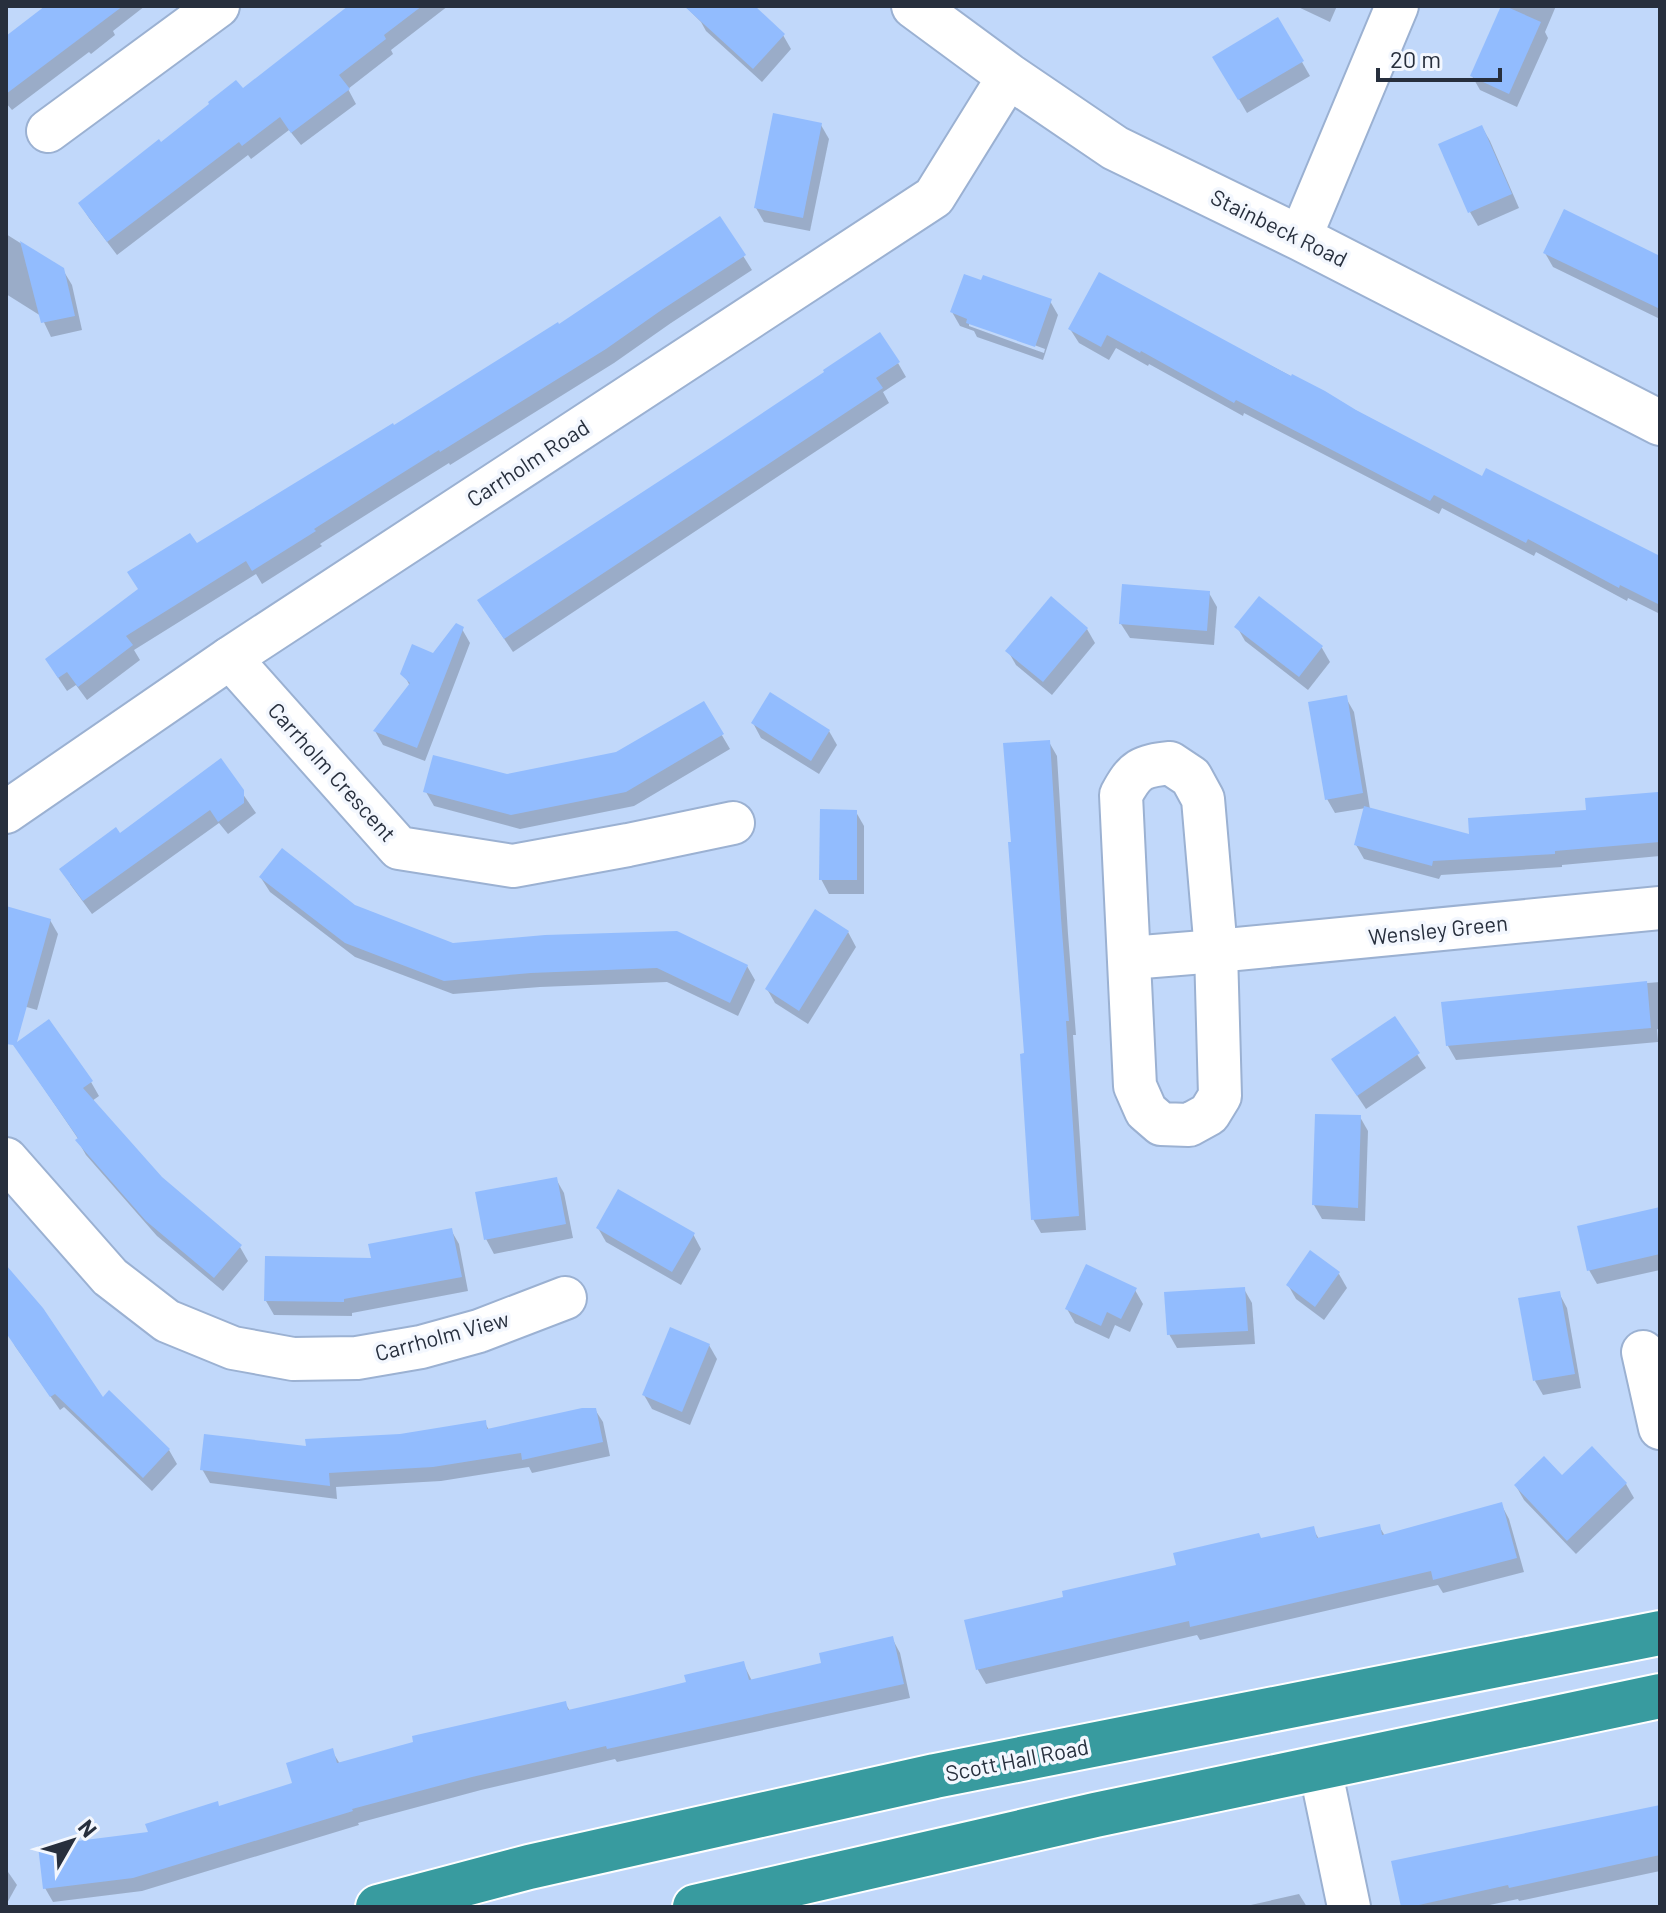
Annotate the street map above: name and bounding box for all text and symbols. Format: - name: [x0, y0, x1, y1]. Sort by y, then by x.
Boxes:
- scale bar: [1378, 32, 1500, 82]
- text: 20 m: [1390, 44, 1441, 73]
- street label: Stainbeck Road: [1207, 183, 1352, 271]
- street label: Carrholm Road: [461, 413, 593, 511]
- street label: Carrholm Crescent: [263, 696, 402, 846]
- street label: Wensley Green: [1367, 909, 1509, 949]
- street label: Carrholm View: [372, 1305, 512, 1365]
- street label: Scott Hall Road: [943, 1732, 1091, 1786]
- north arrow: [32, 1801, 112, 1881]
- text: N: [74, 1814, 103, 1842]

